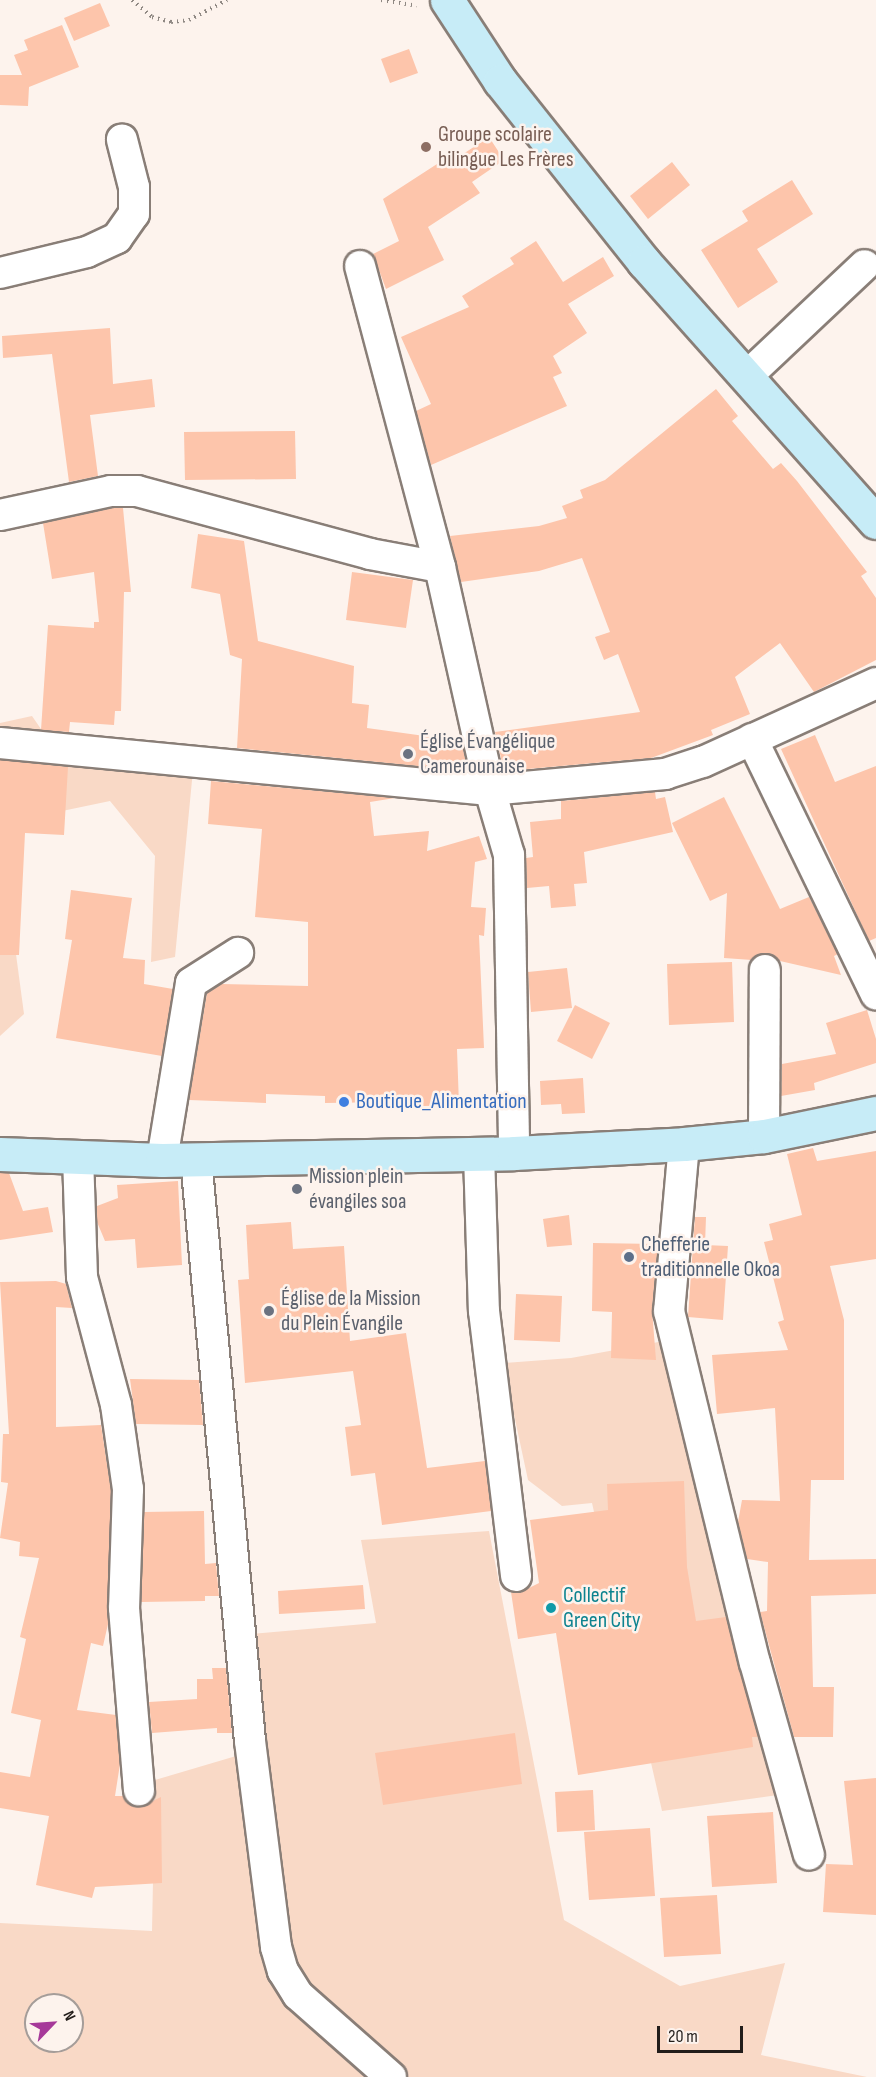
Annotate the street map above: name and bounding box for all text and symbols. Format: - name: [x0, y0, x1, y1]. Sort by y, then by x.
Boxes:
- place label: Groupe scolaire bilingue Les Frères: [438, 121, 574, 172]
- marker: Groupe scolaire bilingue Les Frères: [419, 140, 433, 154]
- place label: Église Évangélique Camerounaise: [420, 728, 555, 780]
- marker: Église Évangélique Camerounaise: [401, 747, 415, 761]
- place label: Boutique_Alimentation: [356, 1089, 527, 1115]
- marker: Boutique_Alimentation: [337, 1095, 351, 1109]
- place label: Mission plein évangiles soa: [309, 1163, 406, 1214]
- marker: Mission plein évangiles soa: [290, 1182, 304, 1196]
- place label: Chefferie traditionnelle Okoa: [641, 1231, 780, 1282]
- marker: Chefferie traditionnelle Okoa: [622, 1250, 636, 1264]
- place label: Église de la Mission du Plein Évangile: [281, 1285, 421, 1336]
- marker: Église de la Mission du Plein Évangile: [262, 1304, 276, 1318]
- place label: Collectif Green City: [563, 1582, 641, 1634]
- marker: Collectif Green City: [544, 1601, 558, 1615]
- north arrow: [24, 1993, 84, 2053]
- text: N: [59, 2008, 79, 2024]
- scale bar: [660, 2014, 746, 2052]
- text: 20 m: [668, 2026, 698, 2047]

